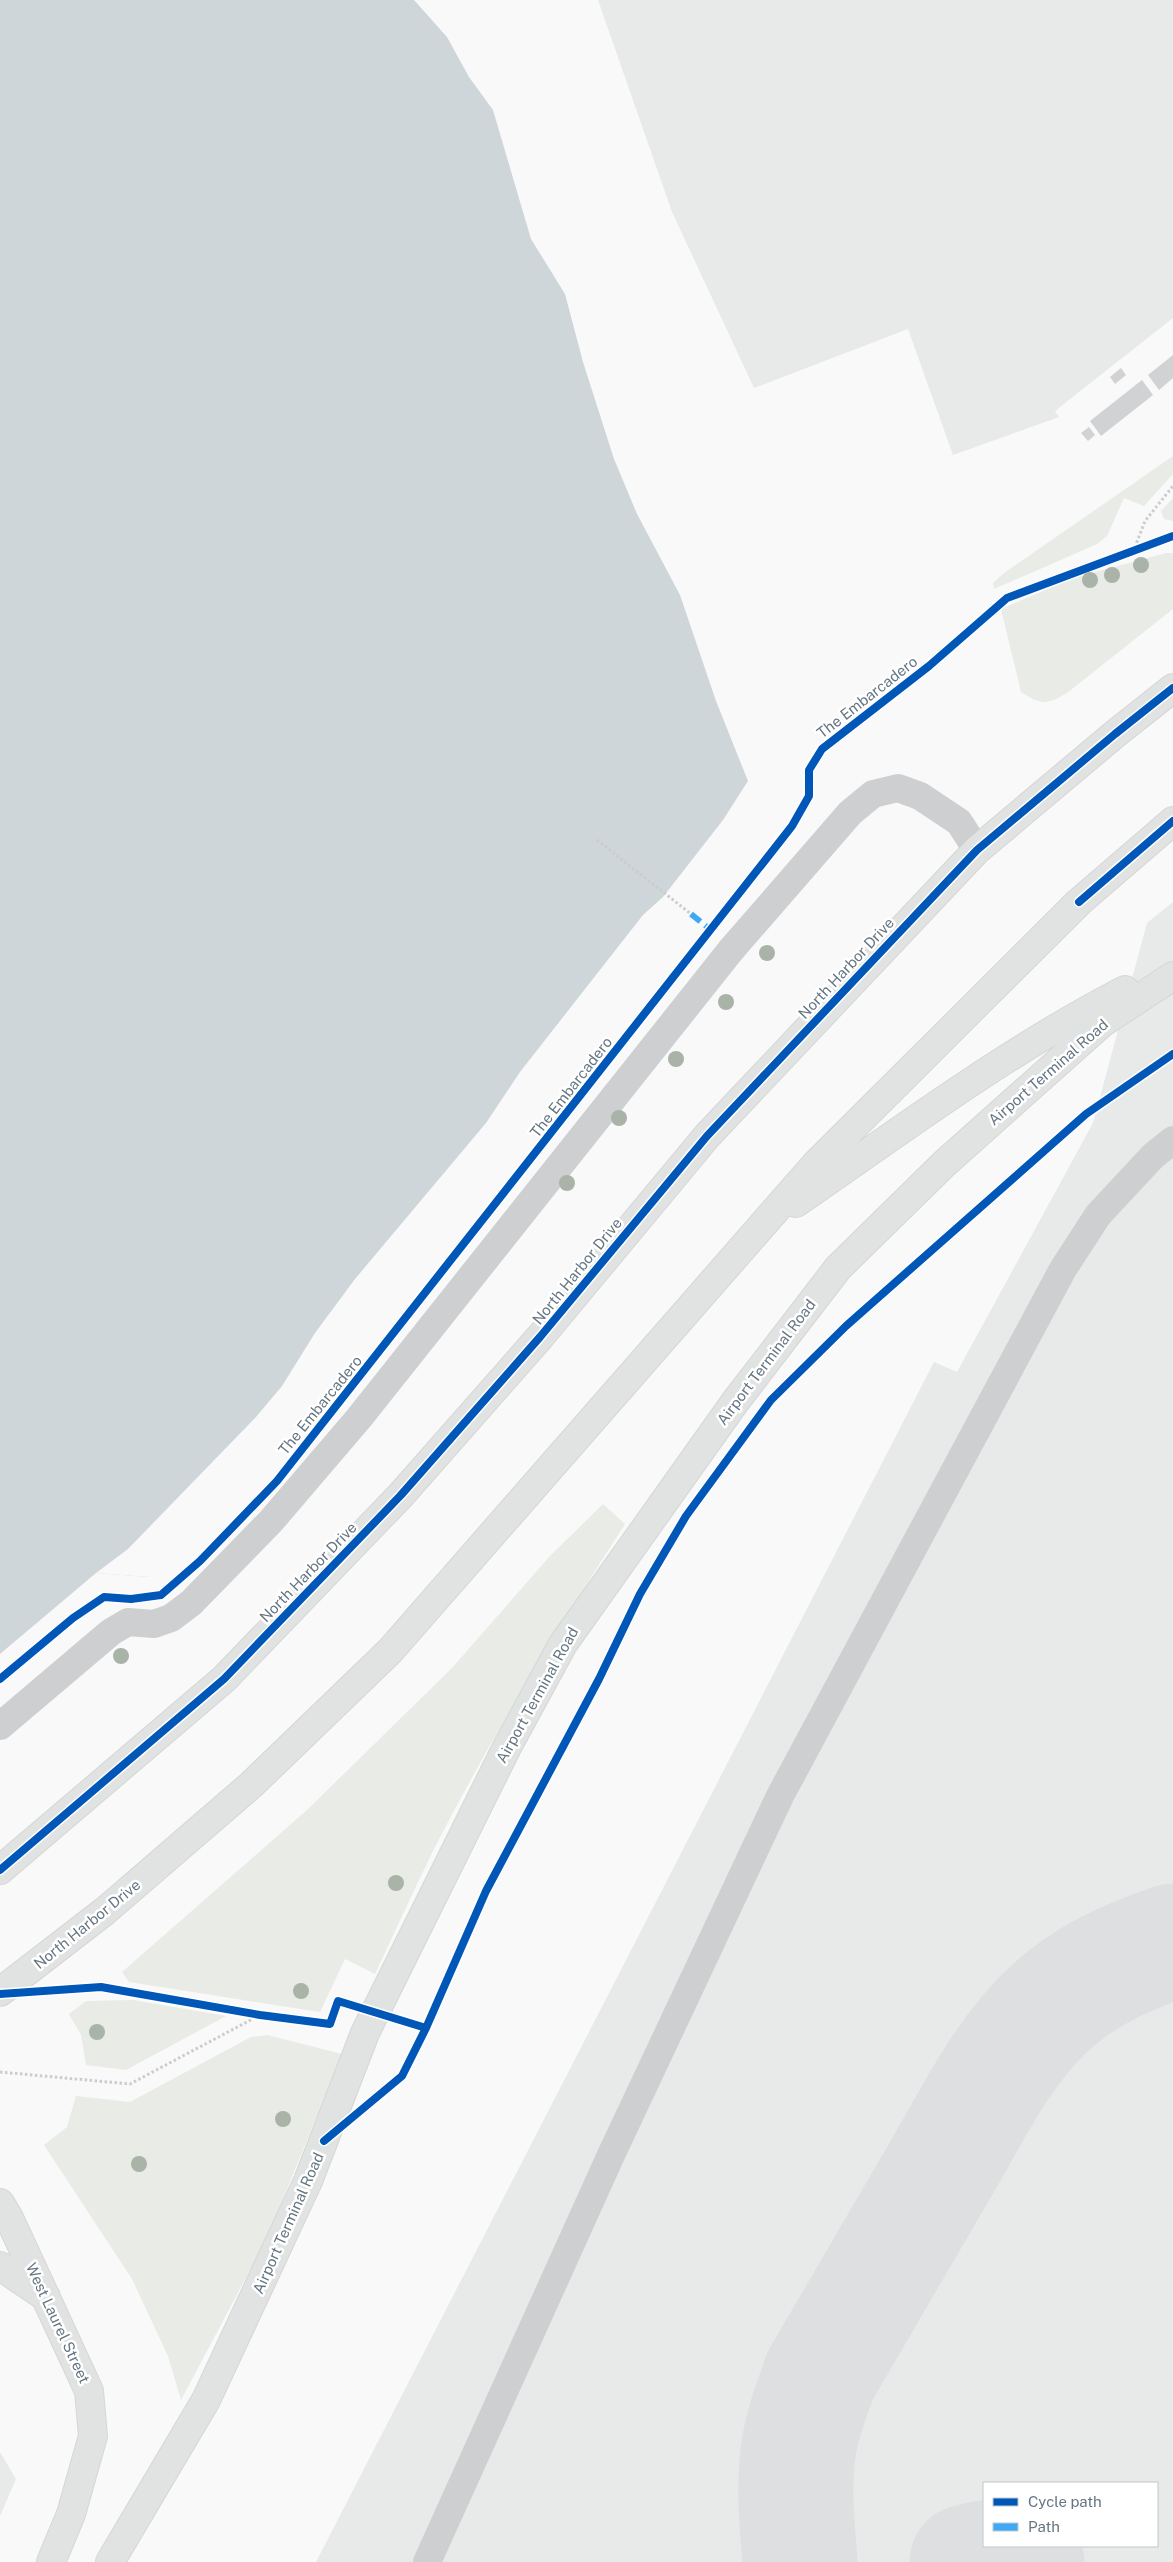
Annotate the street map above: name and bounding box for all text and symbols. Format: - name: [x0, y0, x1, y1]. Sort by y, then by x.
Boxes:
- street label: The Embarcadero: [813, 653, 921, 741]
- street label: North Harbor Drive: [795, 914, 897, 1022]
- street label: Airport Terminal Road: [985, 1016, 1111, 1128]
- street label: The Embarcadero: [527, 1033, 615, 1141]
- street label: North Harbor Drive: [529, 1214, 625, 1328]
- street label: Airport Terminal Road: [713, 1296, 819, 1428]
- street label: The Embarcadero: [275, 1352, 365, 1458]
- street label: North Harbor Drive: [256, 1519, 360, 1625]
- street label: Airport Terminal Road: [493, 1624, 581, 1766]
- street label: North Harbor Drive: [30, 1876, 144, 1972]
- street label: Airport Terminal Road: [249, 2150, 327, 2296]
- street label: West Laurel Street: [23, 2260, 93, 2386]
- legend: [983, 2482, 1158, 2547]
- text: Cycle path: [1028, 2493, 1102, 2510]
- text: Path: [1028, 2518, 1060, 2535]

